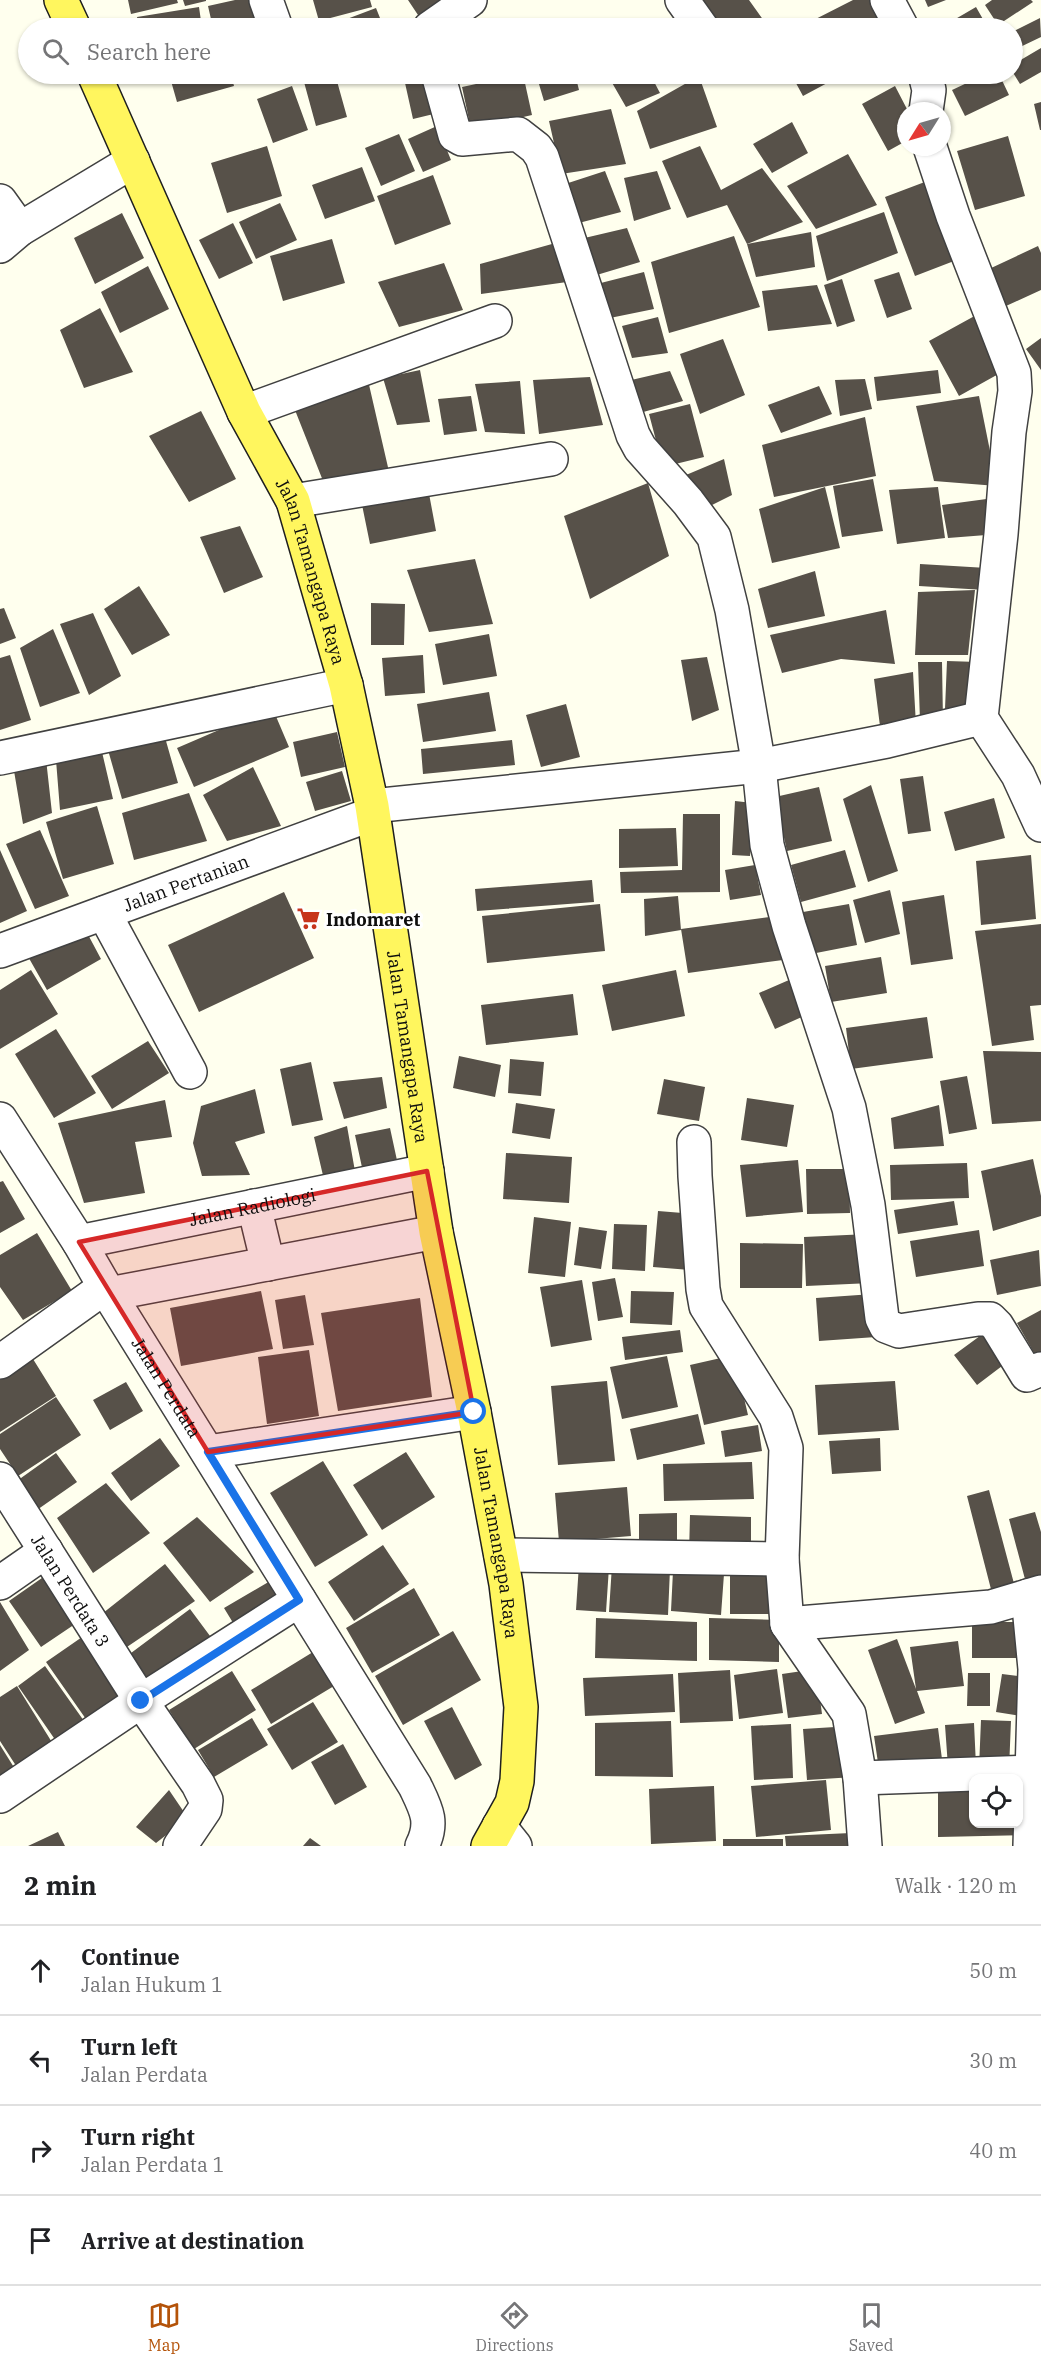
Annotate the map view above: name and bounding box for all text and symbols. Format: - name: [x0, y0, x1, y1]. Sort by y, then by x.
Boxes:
- search box: [18, 18, 1023, 84]
- icon: search: [39, 35, 72, 68]
- text: Search here: [87, 37, 211, 66]
- north arrow: [897, 102, 951, 156]
- street label: Jalan Tamangapa Raya: [271, 474, 351, 667]
- street label: Jalan Pertanian: [120, 849, 252, 916]
- supermarket icon: Indomaret: [295, 906, 321, 932]
- place label: Indomaret: [326, 908, 420, 931]
- street label: Jalan Tamangapa Raya: [382, 949, 434, 1145]
- street label: Jalan Radiologi: [187, 1182, 318, 1231]
- street label: Jalan Perdata: [127, 1333, 207, 1442]
- route start: [460, 1398, 486, 1424]
- street label: Jalan Tamangapa Raya: [469, 1445, 524, 1640]
- street label: Jalan Perdata 3: [26, 1530, 115, 1651]
- route end: [127, 1687, 153, 1713]
- map controls: [969, 1774, 1023, 1828]
- button: locate: [969, 1774, 1023, 1828]
- text: 2 min: [24, 1868, 97, 1902]
- text: Walk · 120 m: [895, 1872, 1017, 1899]
- text: Continue: [81, 1942, 180, 1971]
- icon: ahead: [24, 1954, 57, 1987]
- text: 50 m: [969, 1957, 1017, 1984]
- text: Jalan Hukum 1: [81, 1971, 223, 1998]
- text: Turn left: [81, 2032, 177, 2061]
- icon: left: [24, 2044, 57, 2077]
- text: 30 m: [969, 2047, 1017, 2074]
- text: Jalan Perdata: [81, 2061, 208, 2088]
- text: Turn right: [81, 2122, 195, 2151]
- icon: right: [24, 2134, 57, 2167]
- text: 40 m: [969, 2137, 1017, 2164]
- text: Jalan Perdata 1: [81, 2151, 224, 2178]
- icon: arrive: [24, 2224, 57, 2257]
- text: Arrive at destination: [81, 2226, 304, 2255]
- tab: Map: [148, 2299, 181, 2355]
- tab: Directions: [476, 2299, 554, 2355]
- tab: Saved: [849, 2299, 893, 2355]

